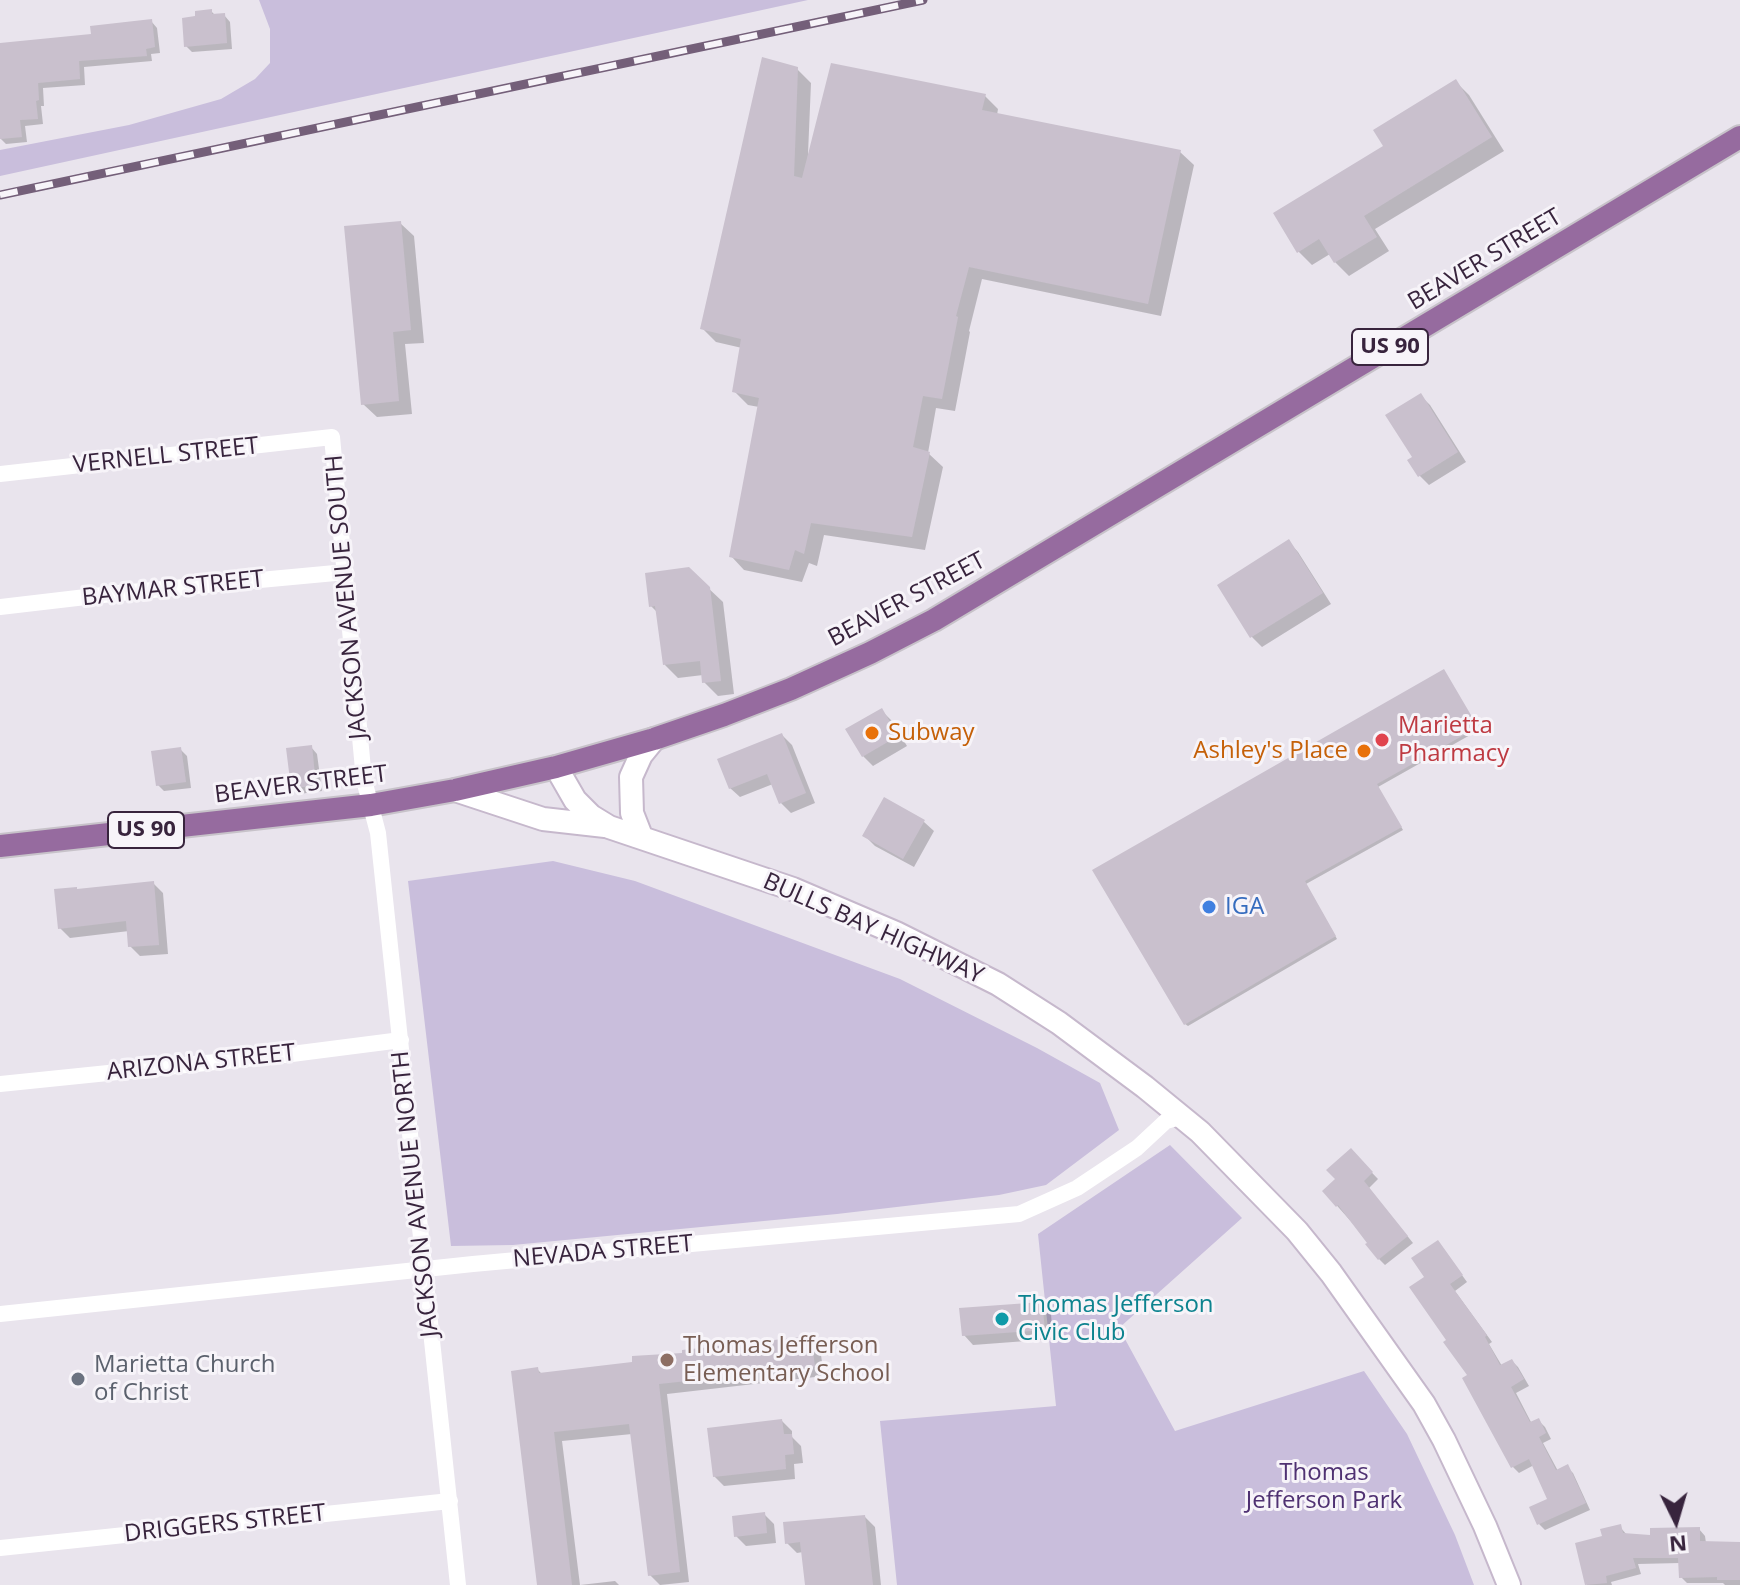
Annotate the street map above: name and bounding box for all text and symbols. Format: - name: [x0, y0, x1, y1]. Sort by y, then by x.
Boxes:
- street label: BEAVER STREET: [1403, 203, 1567, 317]
- road number: US 90: [1352, 329, 1428, 365]
- street label: VERNELL STREET: [72, 432, 260, 480]
- street label: JACKSON AVENUE SOUTH: [320, 453, 374, 741]
- street label: BEAVER STREET: [824, 546, 990, 654]
- street label: BAYMAR STREET: [81, 565, 265, 613]
- place label: Marietta Pharmacy: [1398, 712, 1509, 768]
- place label: Subway: [888, 719, 975, 747]
- marker: Subway: [863, 724, 881, 742]
- marker: Marietta Pharmacy: [1373, 731, 1391, 749]
- place label: Ashley's Place: [1193, 737, 1348, 765]
- marker: Ashley's Place: [1355, 742, 1373, 760]
- street label: BEAVER STREET: [213, 760, 389, 810]
- road number: US 90: [108, 812, 184, 848]
- street label: BULLS BAY HIGHWAY: [758, 867, 988, 991]
- place label: IGA: [1225, 893, 1264, 921]
- marker: IGA: [1200, 898, 1218, 916]
- street label: ARIZONA STREET: [105, 1039, 297, 1087]
- street label: JACKSON AVENUE NORTH: [387, 1049, 445, 1339]
- street label: NEVADA STREET: [512, 1230, 694, 1274]
- place label: Thomas Jefferson Civic Club: [1018, 1291, 1214, 1347]
- marker: Thomas Jefferson Civic Club: [993, 1310, 1011, 1328]
- place label: Thomas Jefferson Elementary School: [683, 1332, 891, 1388]
- place label: Marietta Church of Christ: [94, 1351, 276, 1407]
- marker: Thomas Jefferson Elementary School: [658, 1351, 676, 1369]
- marker: Marietta Church of Christ: [69, 1370, 87, 1388]
- park label: Thomas Jefferson Park: [1246, 1459, 1402, 1515]
- north arrow: [1636, 1481, 1716, 1561]
- street label: DRIGGERS STREET: [123, 1499, 327, 1549]
- text: N: [1668, 1529, 1688, 1561]

